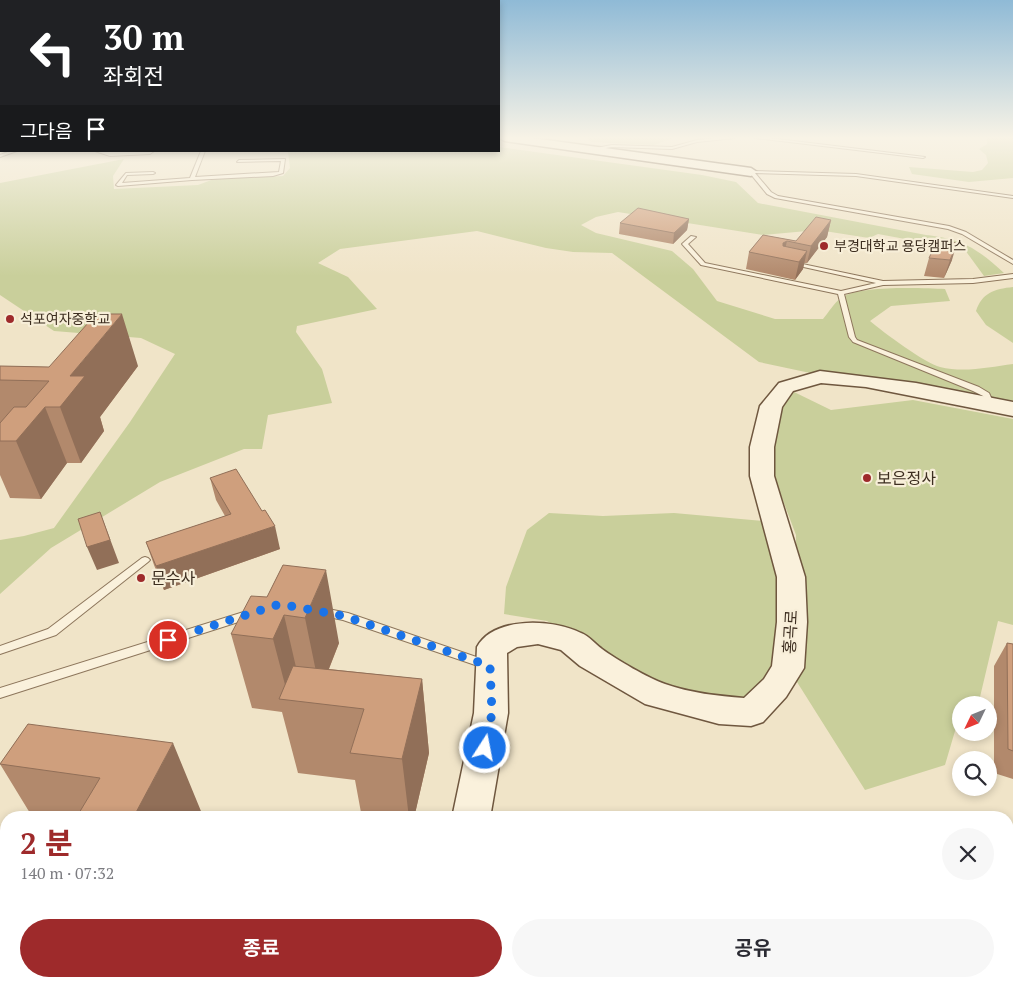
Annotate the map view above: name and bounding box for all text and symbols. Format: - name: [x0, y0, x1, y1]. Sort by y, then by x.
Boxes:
- text: 30 m: [103, 14, 184, 60]
- icon: left: [20, 20, 85, 85]
- text: 좌회전: [103, 61, 164, 90]
- icon: arrive: [82, 115, 110, 143]
- text: 그다음: [20, 118, 72, 143]
- place label: 부경대학교 용당캠퍼스: [834, 236, 966, 255]
- marker: 부경대학교 용당캠퍼스: [818, 240, 830, 252]
- place label: 석포여자중학교: [20, 309, 110, 328]
- marker: 석포여자중학교: [4, 313, 16, 325]
- place label: 보은정사: [877, 467, 936, 489]
- marker: 보은정사: [861, 472, 873, 484]
- place label: 문수사: [151, 567, 195, 589]
- marker: 문수사: [135, 572, 147, 584]
- street label: 홍곡로: [778, 609, 802, 655]
- pin: [147, 619, 189, 661]
- icon: arrive: [154, 626, 182, 654]
- north arrow: [952, 696, 998, 741]
- map controls: [952, 696, 997, 796]
- position arrow: [458, 721, 510, 773]
- button: search: [952, 751, 997, 796]
- text: 2 분: [20, 823, 73, 863]
- button: close: [942, 828, 994, 880]
- text: 140 m · 07:32: [20, 862, 114, 884]
- button: 종료: [20, 919, 502, 977]
- button: 공유: [512, 919, 994, 977]

